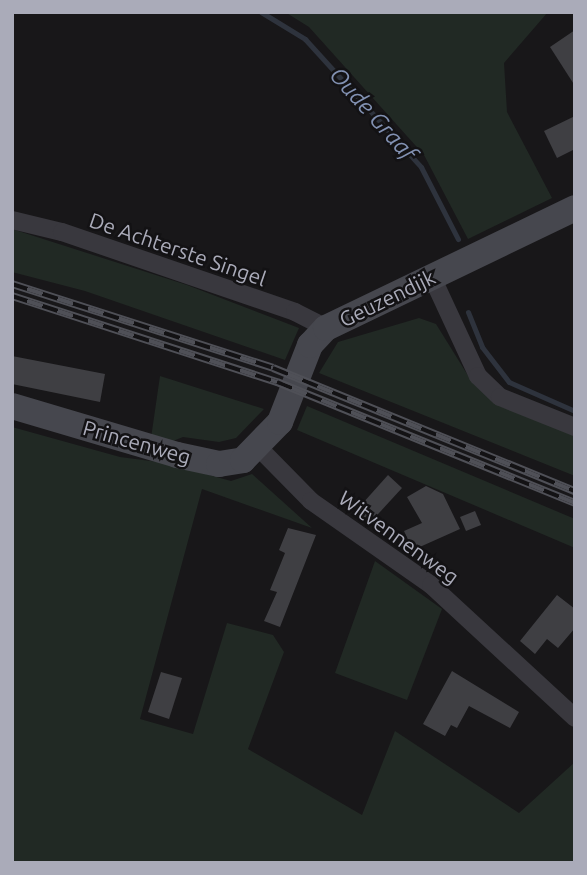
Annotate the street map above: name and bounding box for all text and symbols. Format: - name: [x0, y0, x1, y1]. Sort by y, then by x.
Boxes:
- water label: Oude Graaf: [324, 61, 422, 167]
- street label: De Achterste Singel: [86, 207, 270, 291]
- street label: Geuzendijk: [335, 264, 439, 332]
- street label: Princenweg: [80, 415, 194, 469]
- street label: Witvennenweg: [334, 485, 464, 589]

